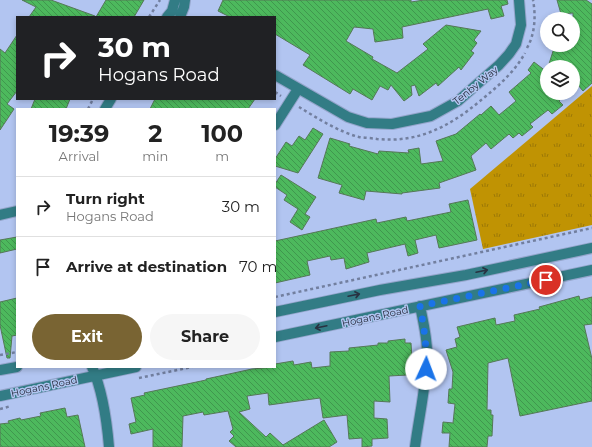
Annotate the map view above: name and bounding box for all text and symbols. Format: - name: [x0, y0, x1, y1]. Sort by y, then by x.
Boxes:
- map controls: [540, 12, 580, 100]
- button: search: [540, 12, 580, 52]
- text: 30 m: [98, 30, 171, 64]
- icon: right: [32, 32, 84, 84]
- button: layers: [540, 60, 580, 100]
- street label: Tenby Way: [450, 63, 501, 108]
- text: Hogans Road: [98, 64, 220, 86]
- text: 19:39: [49, 119, 109, 148]
- text: 2: [148, 119, 162, 148]
- text: 100: [201, 119, 243, 148]
- text: Arrival: [59, 148, 100, 164]
- text: min: [142, 148, 168, 164]
- text: m: [215, 148, 229, 164]
- text: Turn right: [66, 189, 145, 208]
- icon: right: [32, 196, 54, 218]
- text: 30 m: [222, 197, 260, 216]
- text: Hogans Road: [66, 208, 154, 224]
- icon: arrive: [32, 256, 54, 278]
- text: Arrive at destination: [66, 257, 227, 276]
- text: 70 m: [239, 257, 277, 276]
- pin: [529, 263, 563, 297]
- one-way arrow: [475, 267, 488, 275]
- icon: arrive: [535, 269, 557, 291]
- one-way arrow: [347, 291, 360, 299]
- street label: Hogans Road: [341, 303, 409, 330]
- button: Exit: [32, 314, 142, 360]
- button: Share: [150, 314, 260, 360]
- one-way arrow: [315, 323, 328, 331]
- position arrow: [405, 348, 447, 390]
- street label: Hogans Road: [10, 373, 78, 400]

